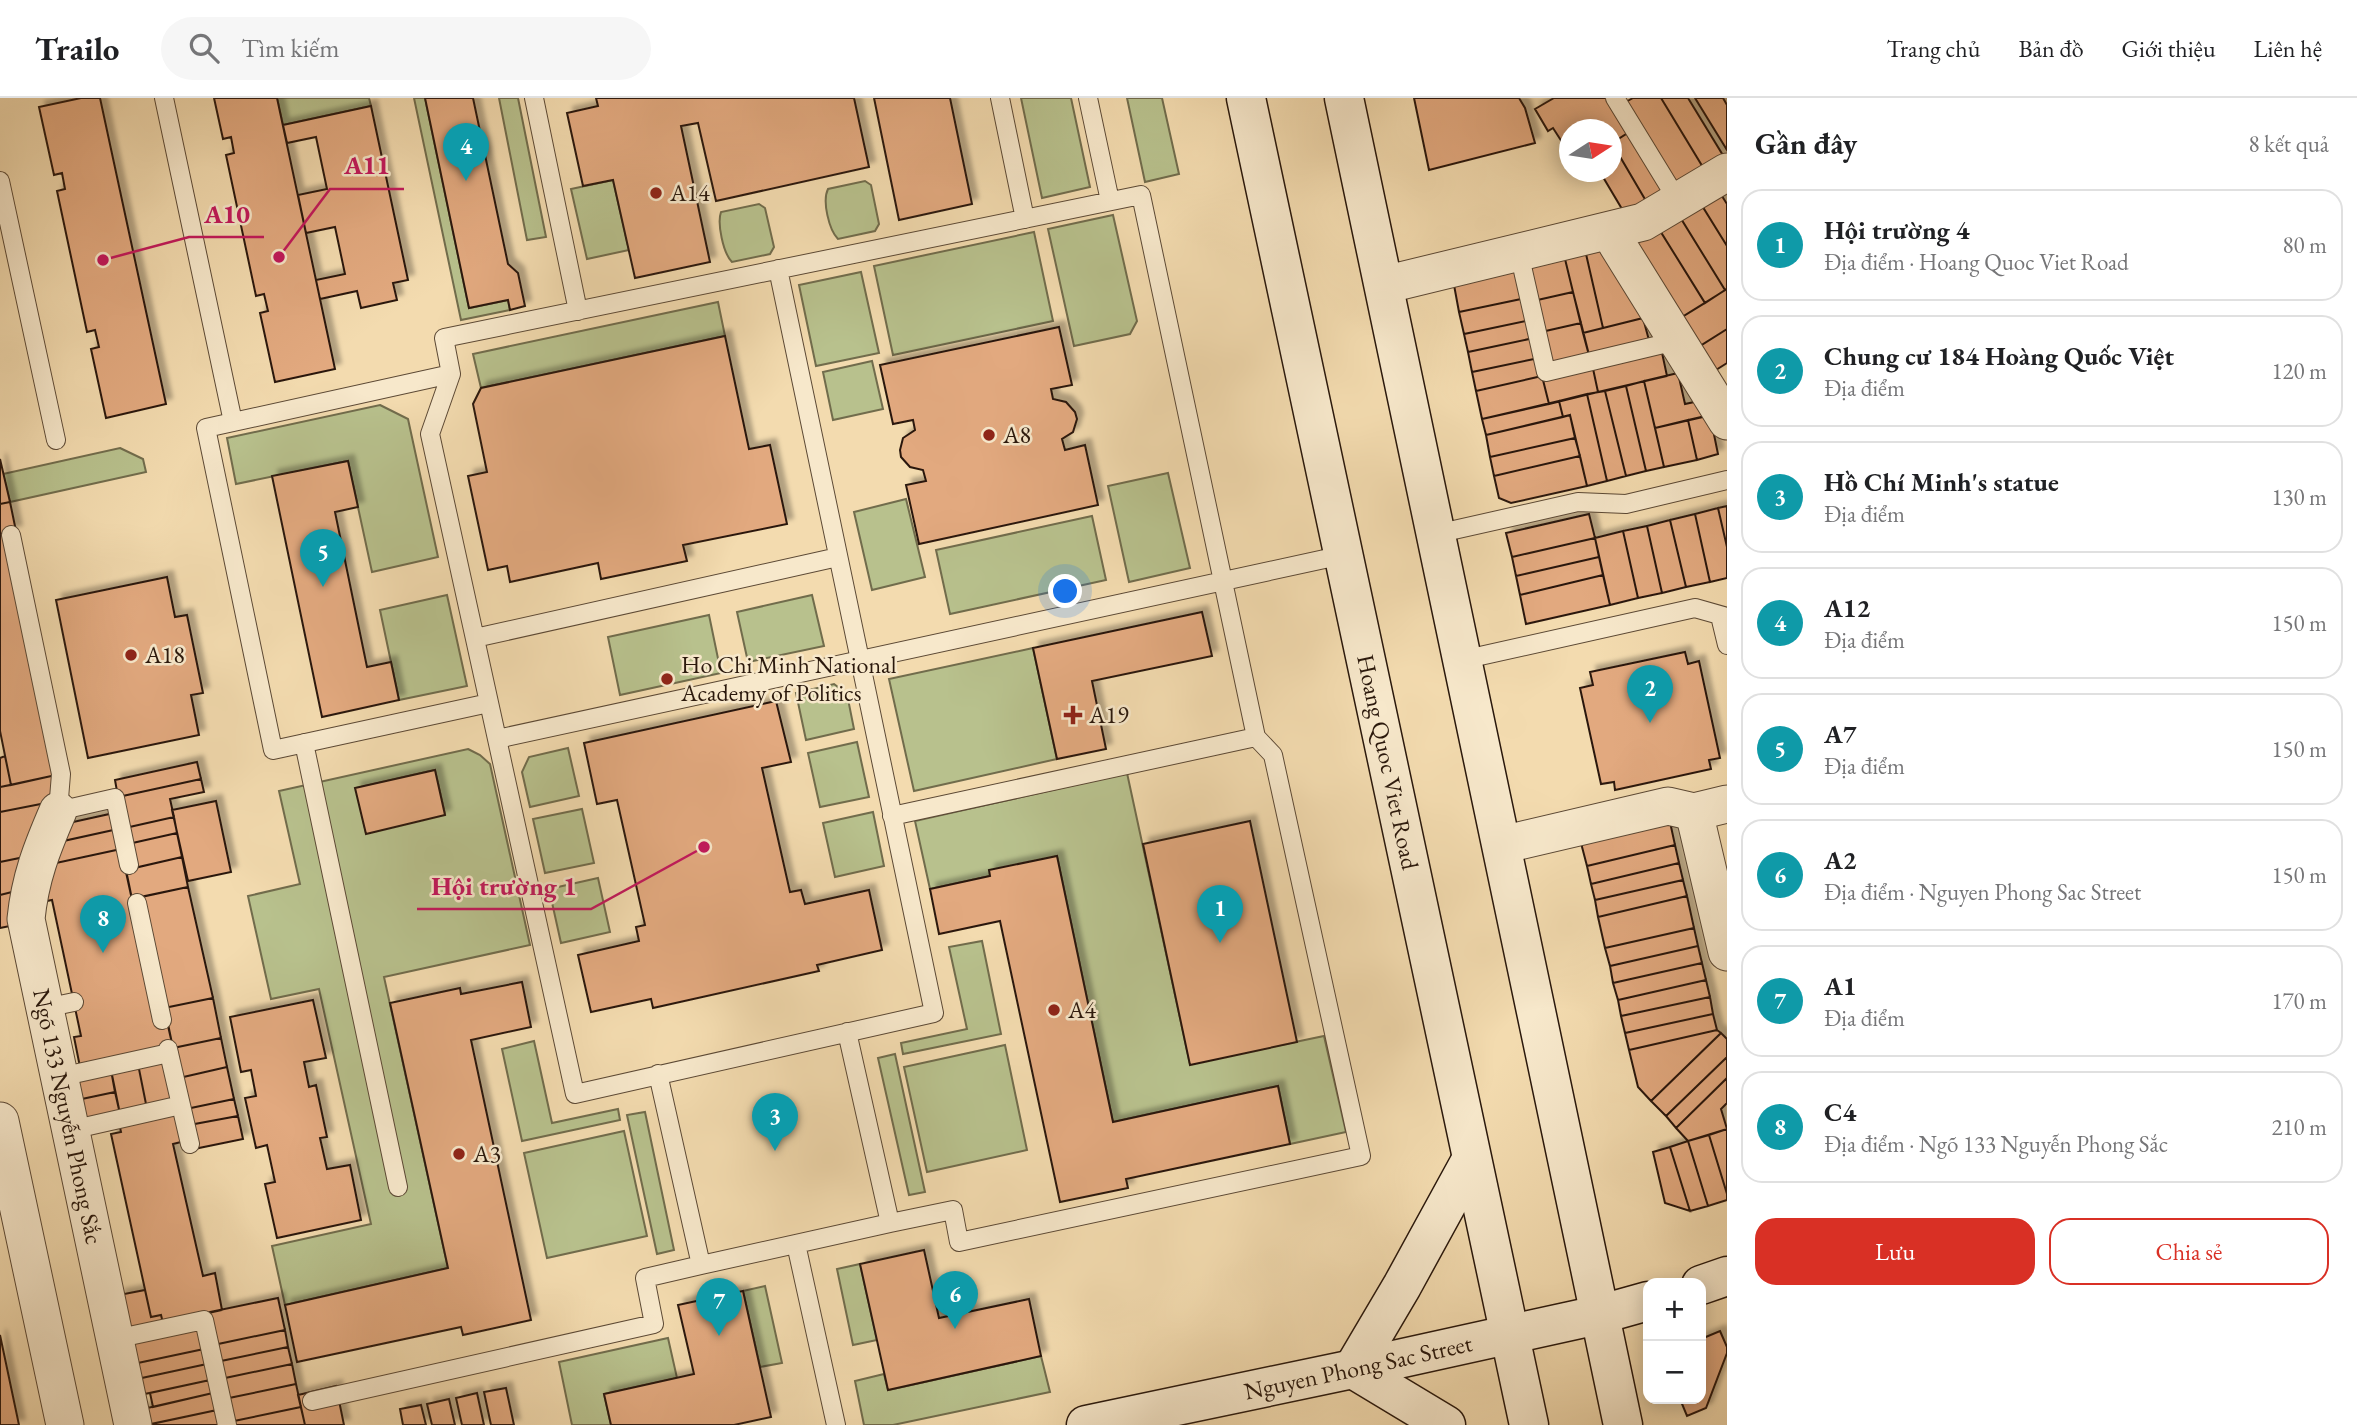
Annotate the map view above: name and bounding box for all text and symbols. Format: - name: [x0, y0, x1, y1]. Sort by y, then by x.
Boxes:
- search box: [161, 17, 651, 80]
- text: Trailo: [35, 27, 119, 70]
- icon: search: [185, 29, 223, 67]
- text: Tìm kiếm: [241, 31, 339, 65]
- text: Trang chủ: [1886, 33, 1980, 64]
- text: Bản đồ: [2018, 33, 2084, 64]
- text: Giới thiệu: [2122, 33, 2216, 64]
- text: Liên hệ: [2254, 33, 2322, 64]
- north arrow: [1559, 119, 1622, 182]
- pin: 4: [443, 123, 489, 181]
- text: Gần đây: [1755, 124, 1857, 163]
- text: 8 kết quả: [2248, 129, 2329, 159]
- callout: A11: [330, 142, 404, 189]
- text: A11: [343, 148, 390, 182]
- place label: A14: [669, 177, 710, 208]
- marker: A14: [648, 185, 664, 201]
- callout: A10: [189, 190, 264, 237]
- text: A10: [203, 197, 250, 231]
- text: Hội trường 4: [1824, 213, 1970, 247]
- text: 1: [1774, 230, 1786, 260]
- text: 80 m: [2282, 230, 2327, 260]
- text: Địa điểm · Hoang Quoc Viet Road: [1824, 247, 2129, 277]
- text: Chung cư 184 Hoàng Quốc Việt: [1824, 339, 2174, 373]
- text: 2: [1774, 356, 1786, 386]
- text: 120 m: [2271, 356, 2327, 386]
- text: Địa điểm: [1824, 373, 1905, 403]
- place label: A8: [1002, 419, 1031, 450]
- marker: A8: [981, 427, 997, 443]
- text: Hồ Chí Minh's statue: [1824, 465, 2059, 499]
- text: 3: [1774, 482, 1786, 512]
- text: 130 m: [2271, 482, 2327, 512]
- text: Địa điểm: [1824, 499, 1905, 529]
- pin: 5: [300, 529, 346, 587]
- your location: [1048, 574, 1082, 608]
- text: A12: [1824, 591, 1870, 625]
- text: 4: [1774, 608, 1786, 638]
- text: 150 m: [2271, 608, 2327, 638]
- text: Địa điểm: [1824, 625, 1905, 655]
- place label: A18: [144, 639, 185, 670]
- marker: A18: [123, 647, 139, 663]
- place label: Ho Chi Minh National Academy of Politics: [680, 649, 897, 708]
- street label: Hoang Quoc Viet Road: [1350, 651, 1426, 873]
- pin: 2: [1627, 665, 1673, 723]
- marker: Ho Chi Minh National Academy of Politics: [659, 671, 675, 687]
- place label: A19: [1088, 699, 1129, 730]
- marker: A19: [1063, 705, 1083, 725]
- text: A7: [1824, 717, 1856, 751]
- text: 5: [1774, 734, 1786, 764]
- text: 150 m: [2271, 734, 2327, 764]
- text: Địa điểm: [1824, 751, 1905, 781]
- text: A2: [1824, 843, 1856, 877]
- text: 6: [1774, 860, 1786, 890]
- text: 150 m: [2271, 860, 2327, 890]
- callout: Hội trường 1: [417, 862, 591, 909]
- text: Hội trường 1: [431, 869, 577, 903]
- text: Địa điểm · Nguyen Phong Sac Street: [1824, 877, 2141, 907]
- pin: 1: [1197, 885, 1243, 943]
- pin: 8: [80, 895, 126, 953]
- text: A1: [1824, 969, 1856, 1003]
- street label: Ngõ 133 Nguyễn Phong Sắc: [26, 986, 110, 1247]
- text: 7: [1774, 986, 1786, 1016]
- text: 170 m: [2271, 986, 2327, 1016]
- place label: A4: [1067, 994, 1097, 1025]
- marker: A4: [1046, 1002, 1062, 1018]
- text: Địa điểm: [1824, 1003, 1905, 1033]
- pin: 3: [752, 1093, 798, 1151]
- text: C4: [1824, 1095, 1856, 1129]
- text: 8: [1774, 1112, 1786, 1142]
- text: 210 m: [2271, 1112, 2327, 1142]
- text: Địa điểm · Ngõ 133 Nguyễn Phong Sắc: [1824, 1129, 2168, 1159]
- place label: A3: [472, 1138, 501, 1169]
- marker: A3: [451, 1146, 467, 1162]
- button: Lưu: [1755, 1218, 2035, 1285]
- button: Chia sẻ: [2049, 1218, 2329, 1285]
- pin: 6: [932, 1271, 978, 1329]
- pin: 7: [696, 1278, 742, 1336]
- map controls: [1643, 1278, 1706, 1404]
- button: +: [1643, 1278, 1706, 1341]
- street label: Nguyen Phong Sac Street: [1241, 1327, 1475, 1406]
- button: −: [1643, 1341, 1706, 1404]

